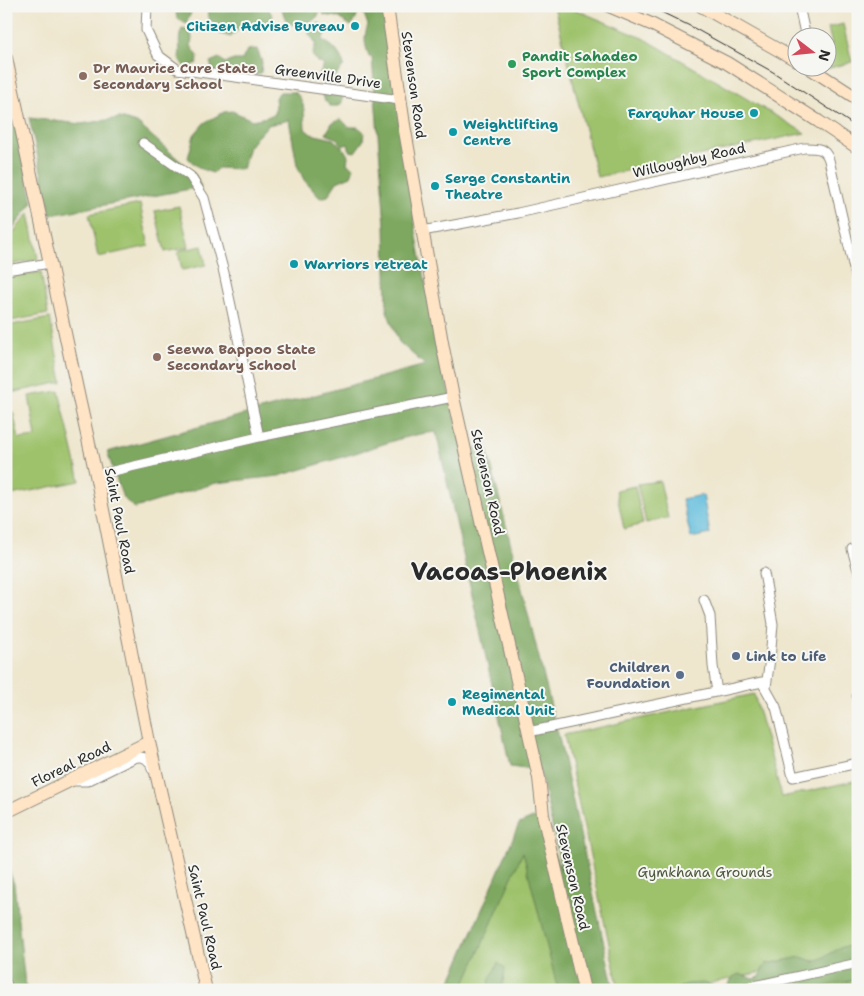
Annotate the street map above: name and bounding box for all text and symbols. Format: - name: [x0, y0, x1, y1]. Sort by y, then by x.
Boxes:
- place label: Citizen Advise Bureau: [186, 17, 345, 35]
- marker: Citizen Advise Bureau: [349, 20, 361, 32]
- north arrow: [786, 28, 836, 78]
- street label: Stevenson Road: [398, 30, 430, 140]
- place label: Pandit Sahadeo Sport Complex: [522, 47, 638, 81]
- text: N: [814, 48, 835, 63]
- marker: Pandit Sahadeo Sport Complex: [506, 58, 518, 70]
- place label: Dr Maurice Cure State Secondary School: [93, 59, 256, 93]
- street label: Greenville Drive: [274, 60, 382, 92]
- marker: Dr Maurice Cure State Secondary School: [77, 70, 89, 82]
- place label: Farquhar House: [628, 104, 744, 122]
- marker: Farquhar House: [748, 107, 760, 119]
- place label: Weightlifting Centre: [463, 115, 558, 149]
- marker: Weightlifting Centre: [447, 126, 459, 138]
- street label: Willoughby Road: [631, 138, 747, 182]
- place label: Serge Constantin Theatre: [445, 169, 570, 203]
- marker: Serge Constantin Theatre: [429, 180, 441, 192]
- place label: Warriors retreat: [304, 255, 428, 273]
- marker: Warriors retreat: [288, 258, 300, 270]
- place label: Seewa Bappoo State Secondary School: [167, 340, 316, 374]
- marker: Seewa Bappoo State Secondary School: [151, 351, 163, 363]
- street label: Stevenson Road: [467, 427, 509, 537]
- street label: Saint Paul Road: [101, 466, 139, 576]
- district label: Vacoas-Phoenix: [411, 556, 608, 588]
- place label: Link to Life: [746, 647, 826, 665]
- marker: Link to Life: [730, 650, 742, 662]
- place label: Children Foundation: [587, 658, 670, 692]
- marker: Children Foundation: [674, 669, 686, 681]
- place label: Regimental Medical Unit: [462, 685, 555, 719]
- marker: Regimental Medical Unit: [446, 696, 458, 708]
- street label: Floreal Road: [28, 737, 114, 791]
- street label: Stevenson Road: [552, 822, 594, 932]
- street label: Saint Paul Road: [184, 863, 226, 972]
- park label: Gymkhana Grounds: [638, 863, 773, 881]

